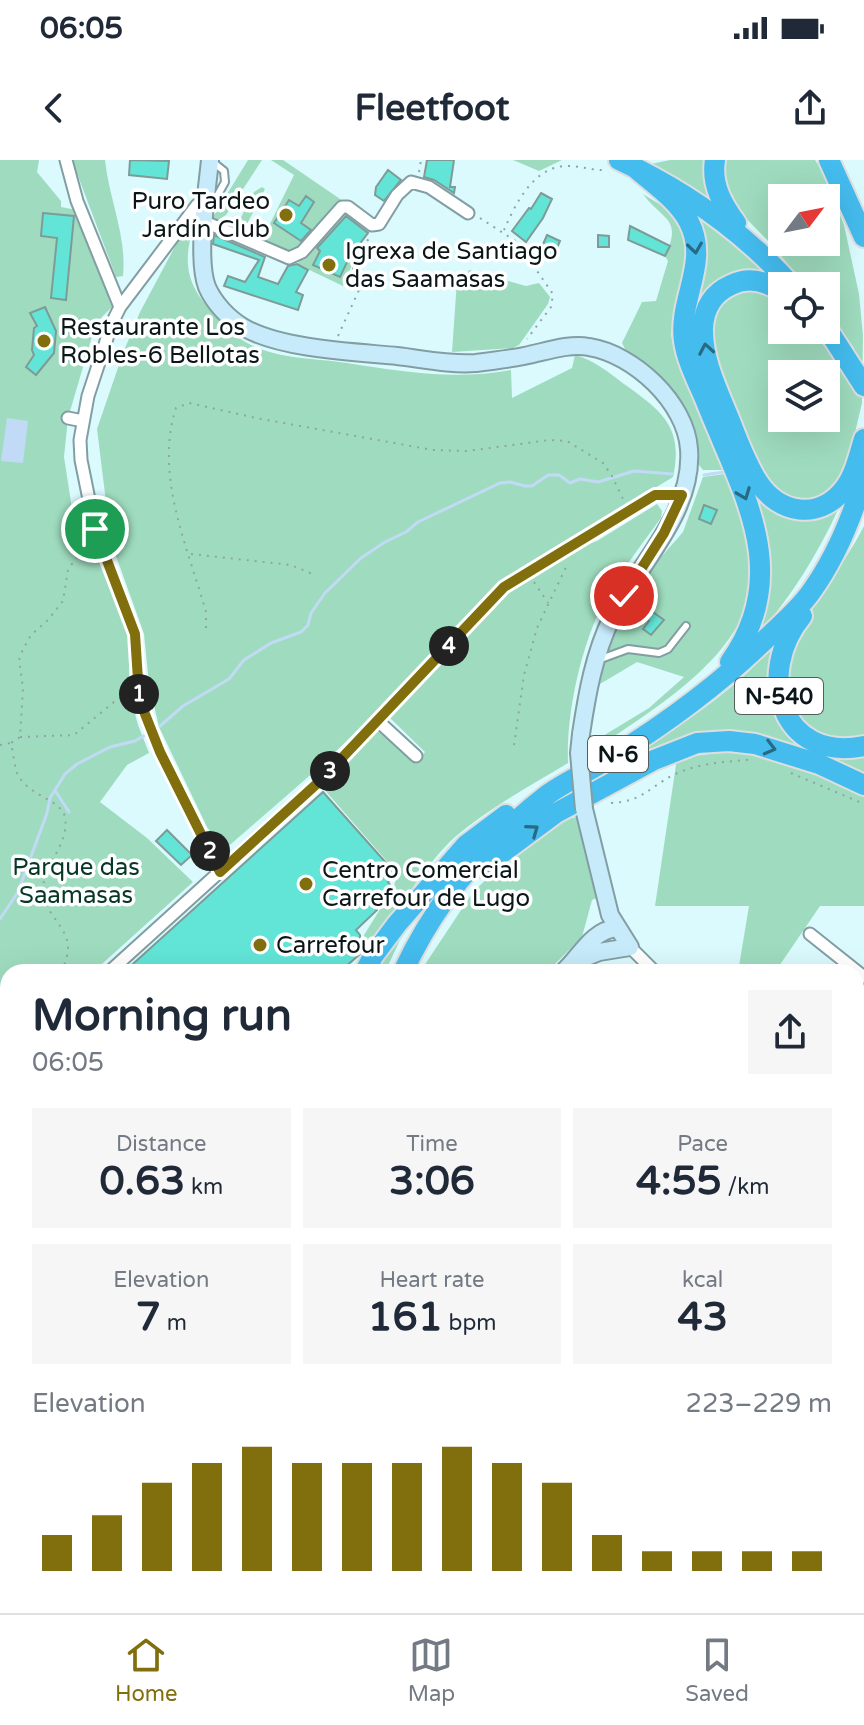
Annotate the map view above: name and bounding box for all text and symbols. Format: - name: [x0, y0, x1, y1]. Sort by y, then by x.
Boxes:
- text: 06:05: [40, 10, 123, 47]
- icon: back: [32, 86, 76, 130]
- icon: share: [788, 86, 832, 130]
- text: Fleetfoot: [354, 87, 510, 130]
- north arrow: [768, 184, 840, 256]
- map controls: [768, 184, 840, 432]
- place label: Puro Tardeo Jardín Club: [131, 187, 270, 244]
- marker: Puro Tardeo Jardín Club: [277, 206, 295, 224]
- place label: Igrexa de Santiago das Saamasas: [345, 237, 558, 294]
- one-way arrow: [686, 241, 703, 254]
- marker: Igrexa de Santiago das Saamasas: [320, 256, 338, 274]
- button: locate: [768, 272, 840, 344]
- place label: Restaurante Los Robles-6 Bellotas: [60, 313, 260, 370]
- marker: Restaurante Los Robles-6 Bellotas: [35, 332, 53, 350]
- one-way arrow: [699, 342, 716, 356]
- button: layers: [768, 360, 840, 432]
- one-way arrow: [734, 486, 750, 500]
- pin: [61, 495, 129, 563]
- icon: arrive: [73, 507, 117, 551]
- pin: [590, 562, 658, 630]
- icon: check: [602, 574, 646, 618]
- pin: 4: [429, 626, 469, 666]
- text: 4: [442, 633, 456, 659]
- pin: 1: [119, 674, 159, 714]
- road number: N-540: [735, 678, 823, 714]
- text: 1: [132, 681, 146, 707]
- road number: N-6: [588, 736, 648, 772]
- one-way arrow: [763, 738, 777, 755]
- pin: 3: [310, 751, 350, 791]
- text: 3: [323, 758, 337, 784]
- one-way arrow: [525, 825, 539, 840]
- pin: 2: [190, 831, 230, 871]
- text: 2: [203, 838, 217, 864]
- park label: Parque das Saamasas: [12, 853, 140, 910]
- place label: Centro Comercial Carrefour de Lugo: [322, 856, 530, 913]
- marker: Centro Comercial Carrefour de Lugo: [297, 875, 315, 893]
- place label: Carrefour: [276, 931, 385, 960]
- marker: Carrefour: [251, 936, 269, 954]
- text: Morning run: [32, 990, 292, 1043]
- button: share: [748, 990, 832, 1074]
- text: 06:05: [32, 1047, 104, 1078]
- text: Distance: [116, 1131, 207, 1157]
- text: Time: [406, 1131, 458, 1157]
- text: Pace: [677, 1131, 728, 1157]
- text: 0.63: [99, 1157, 185, 1205]
- text: 3:06: [389, 1157, 475, 1205]
- text: 4:55: [636, 1157, 722, 1205]
- text: km: [185, 1174, 223, 1200]
- text: /km: [722, 1174, 769, 1200]
- text: Elevation: [113, 1267, 209, 1293]
- text: Heart rate: [380, 1267, 484, 1293]
- text: kcal: [682, 1267, 723, 1293]
- text: 7: [136, 1293, 161, 1341]
- text: 161: [367, 1293, 443, 1341]
- text: 43: [678, 1293, 728, 1341]
- text: m: [161, 1310, 187, 1336]
- text: bpm: [443, 1310, 497, 1336]
- text: Elevation: [32, 1388, 146, 1419]
- text: 223–229 m: [686, 1388, 832, 1419]
- tab: Home: [115, 1633, 177, 1707]
- tab: Map: [408, 1633, 455, 1707]
- tab: Saved: [685, 1633, 749, 1707]

